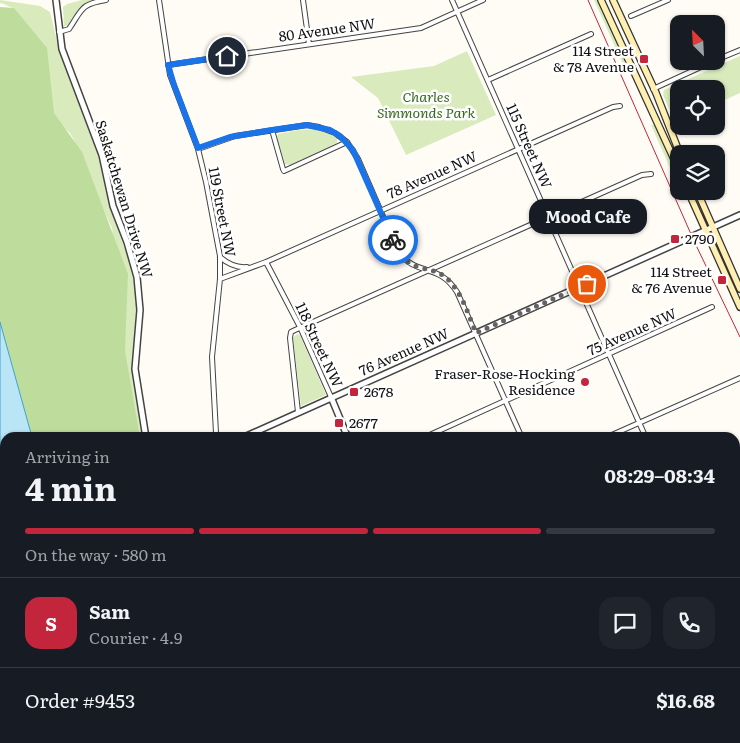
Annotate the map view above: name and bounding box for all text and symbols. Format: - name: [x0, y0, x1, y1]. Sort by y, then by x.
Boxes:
- street label: 80 Avenue NW: [277, 12, 377, 46]
- north arrow: [670, 15, 725, 70]
- map controls: [670, 15, 725, 200]
- pin: [206, 35, 248, 77]
- place label: 114 Street & 78 Avenue: [553, 40, 634, 76]
- icon: home: [213, 42, 241, 70]
- marker: 114 Street & 78 Avenue: [638, 53, 650, 65]
- button: locate: [670, 80, 725, 135]
- park label: Charles Simmonds Park: [377, 86, 475, 122]
- street label: 115 Street NW: [502, 100, 558, 191]
- street label: Saskatchewan Drive NW: [91, 117, 159, 280]
- street label: 78 Avenue NW: [383, 145, 480, 203]
- button: layers: [670, 145, 725, 200]
- street label: 119 Street NW: [204, 165, 242, 259]
- callout: Mood Cafe: [528, 199, 646, 234]
- text: Mood Cafe: [545, 204, 631, 228]
- courier: [368, 215, 418, 265]
- icon: bike: [379, 226, 407, 254]
- place label: 2790: [685, 228, 714, 248]
- marker: 2790: [669, 233, 681, 245]
- place label: 114 Street & 76 Avenue: [631, 261, 712, 297]
- pin: [566, 263, 608, 305]
- icon: bag: [573, 270, 601, 298]
- marker: 114 Street & 76 Avenue: [716, 274, 728, 286]
- street label: 118 Street NW: [291, 299, 348, 390]
- street label: 75 Avenue NW: [584, 303, 679, 360]
- street label: 76 Avenue NW: [356, 322, 452, 380]
- place label: Fraser-Rose-Hocking Residence: [434, 363, 575, 399]
- marker: Fraser-Rose-Hocking Residence: [579, 376, 591, 388]
- place label: 2678: [364, 381, 394, 401]
- marker: 2678: [348, 386, 360, 398]
- place label: 2677: [349, 412, 378, 432]
- marker: 2677: [333, 417, 345, 429]
- text: Arriving in: [25, 444, 110, 468]
- text: 08:29–08:34: [604, 461, 715, 489]
- text: 4 min: [25, 463, 117, 511]
- text: On the way · 580 m: [25, 542, 167, 566]
- text: Sam: [89, 597, 130, 625]
- button: chat: [599, 597, 651, 649]
- button: phone: [663, 597, 715, 649]
- text: S: [45, 609, 57, 637]
- text: Courier · 4.9: [89, 625, 182, 649]
- text: Order #9453: [25, 686, 135, 714]
- text: $16.68: [656, 686, 715, 714]

